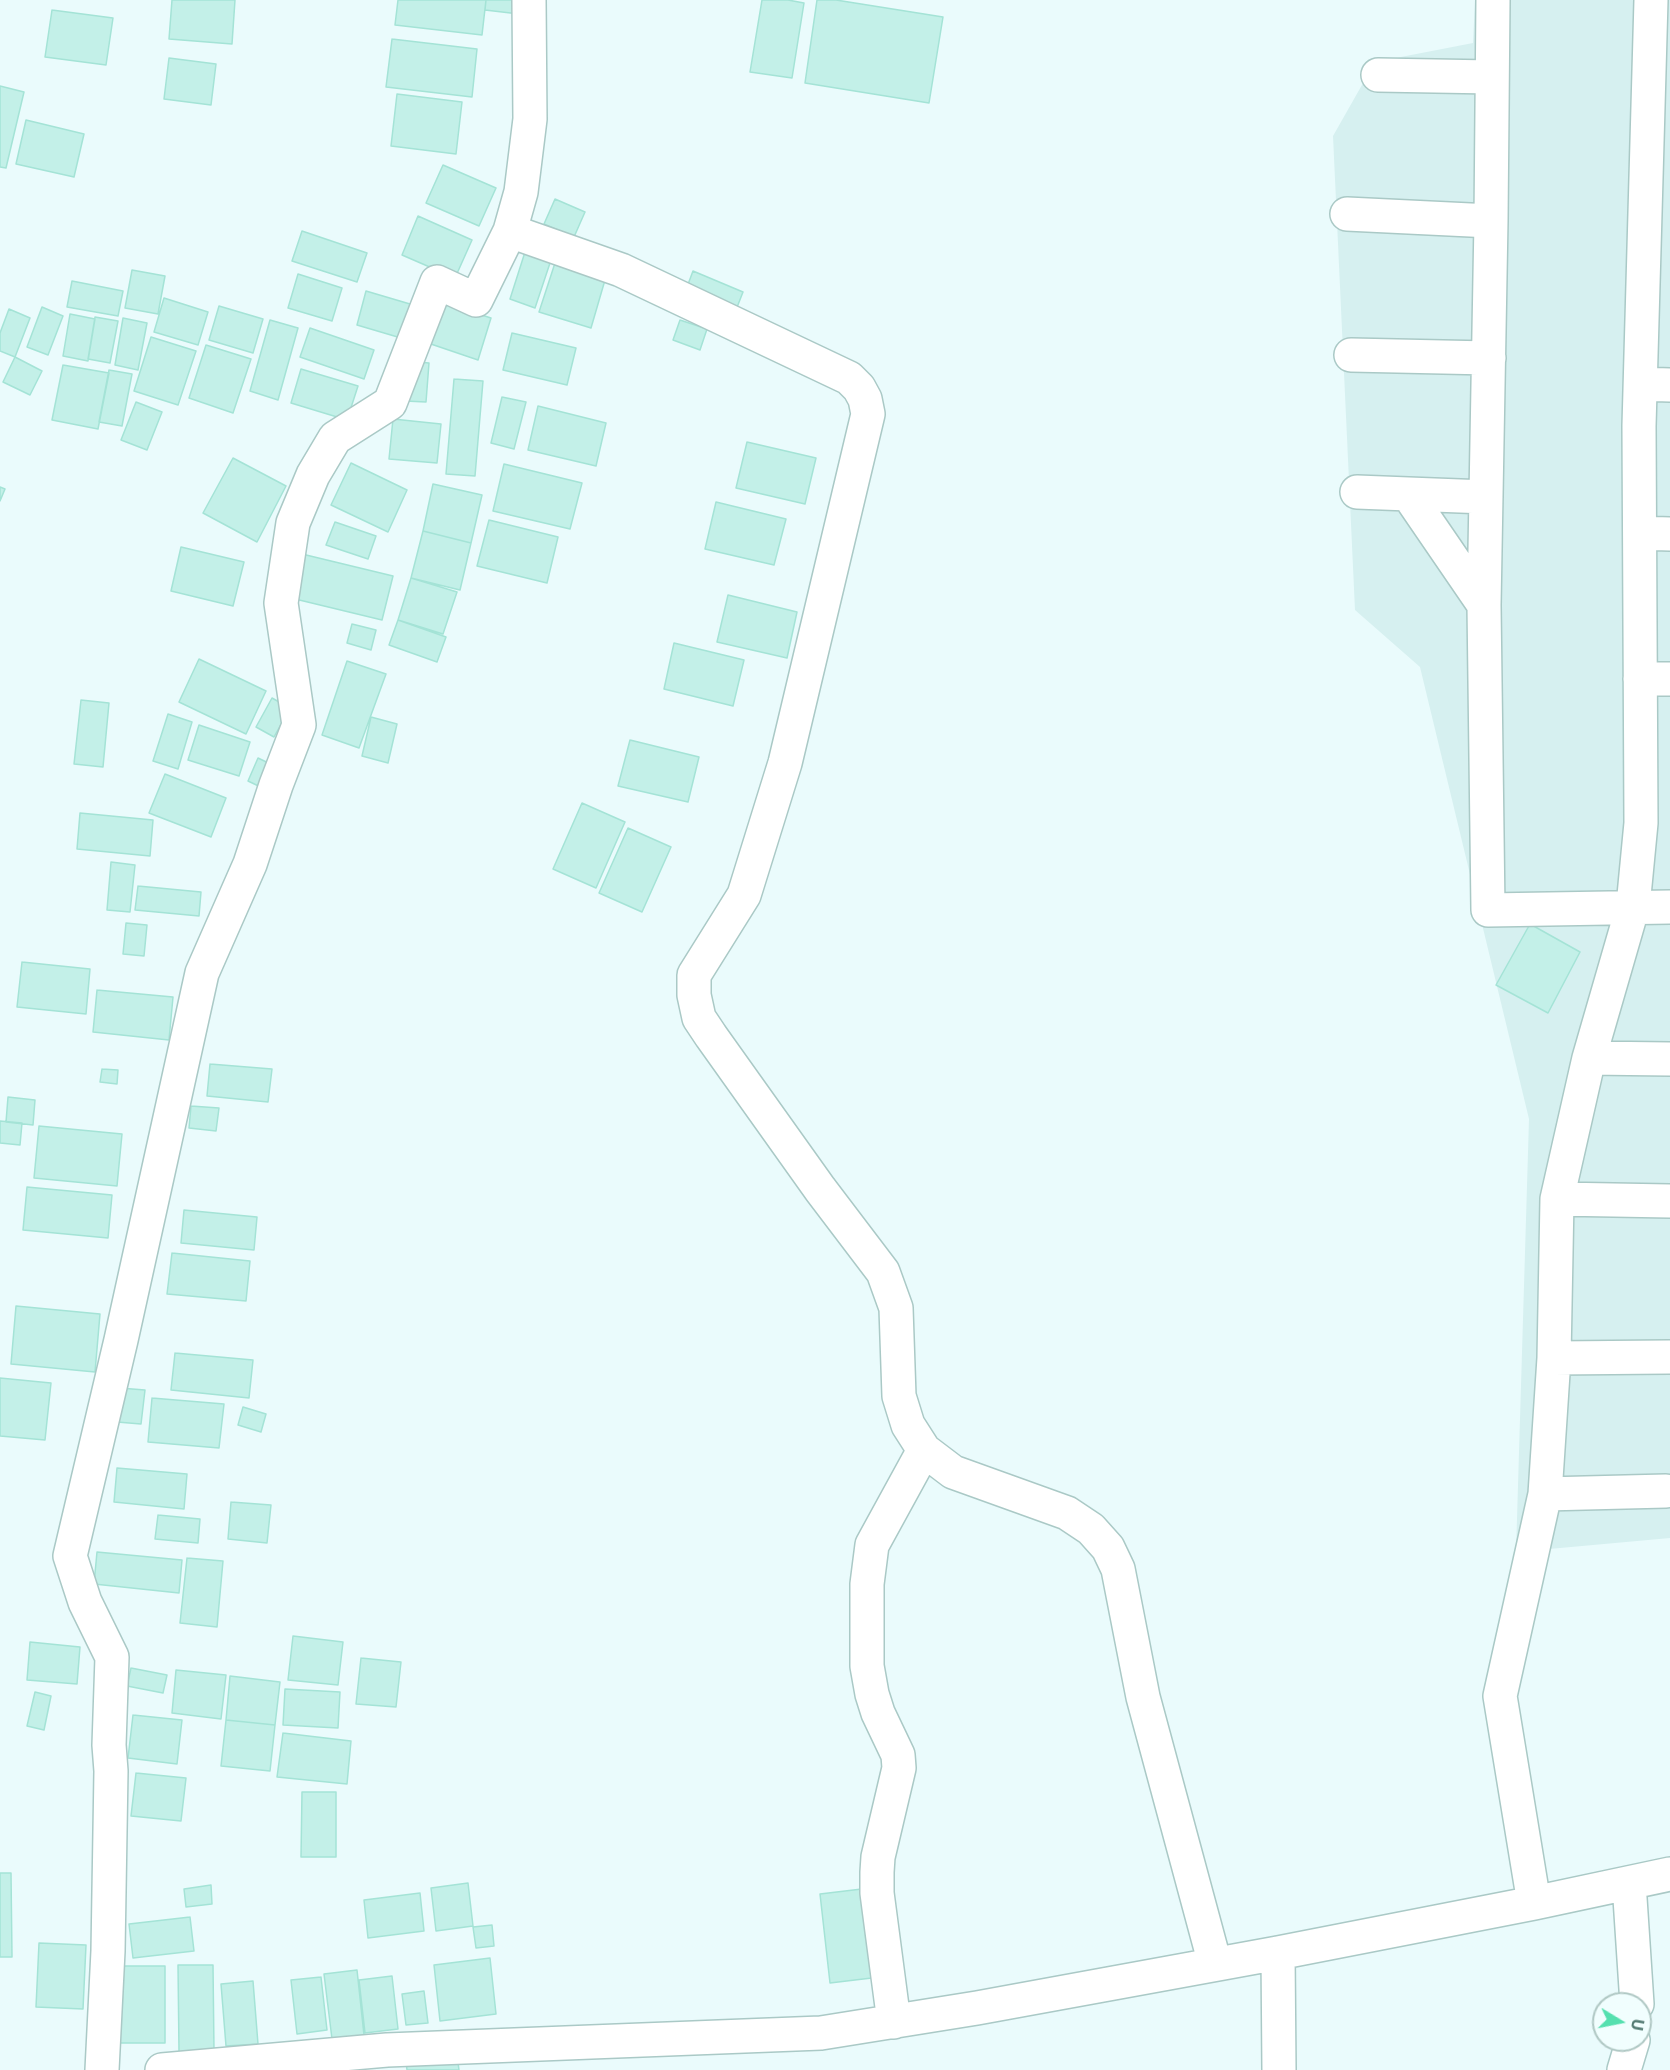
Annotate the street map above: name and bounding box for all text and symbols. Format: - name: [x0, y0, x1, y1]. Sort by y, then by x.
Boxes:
- north arrow: [1592, 1992, 1652, 2052]
- text: U: [1626, 2017, 1650, 2033]

